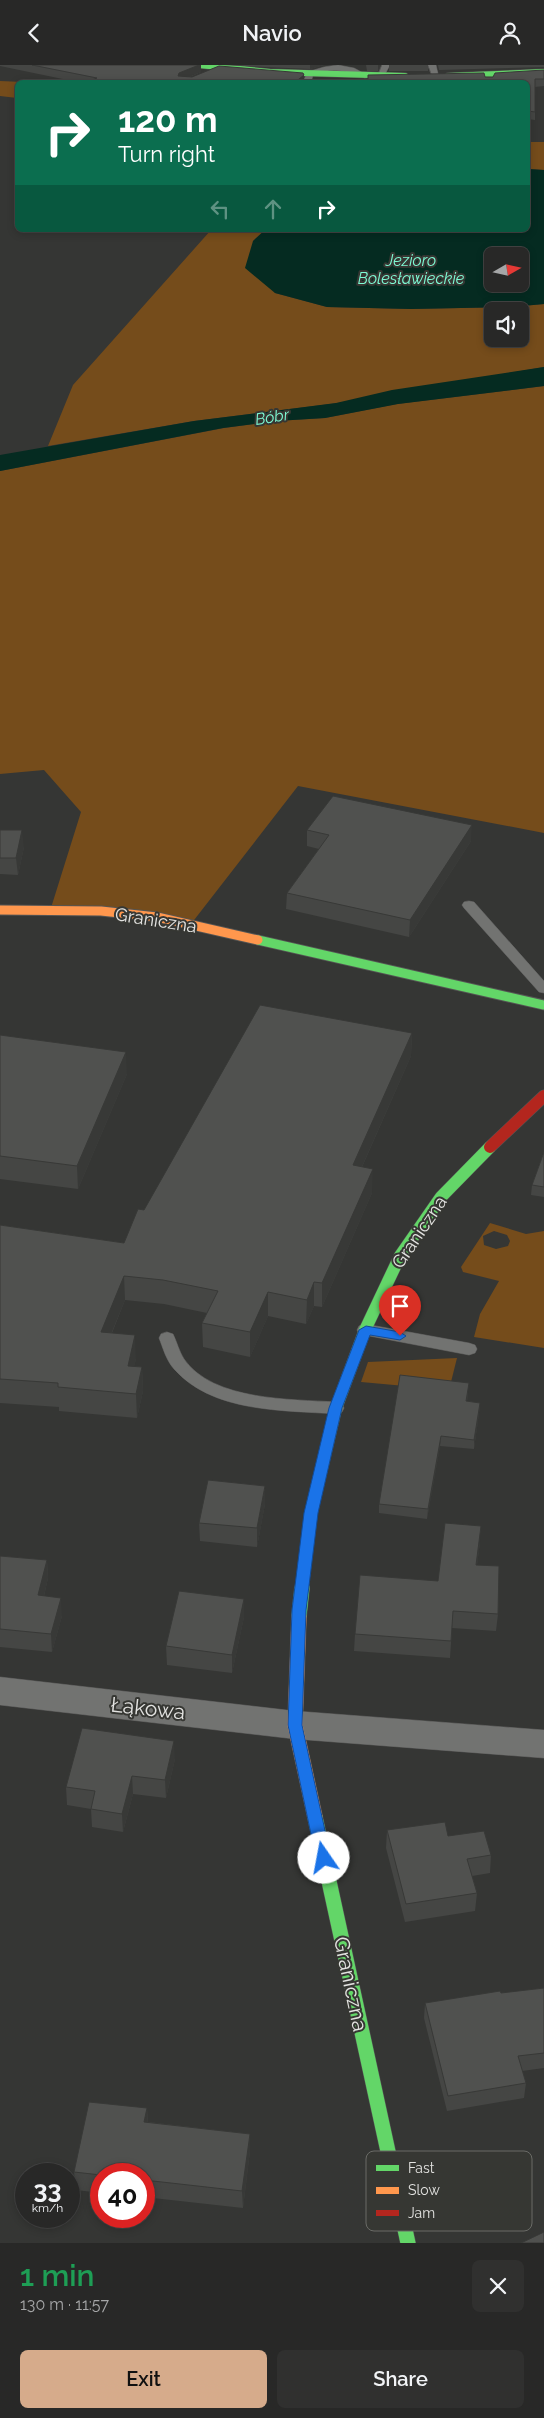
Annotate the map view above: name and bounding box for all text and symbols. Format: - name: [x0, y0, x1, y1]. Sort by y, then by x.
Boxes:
- icon: back: [20, 19, 48, 47]
- icon: person: [496, 19, 524, 47]
- text: Navio: [242, 20, 302, 46]
- text: 120 m: [118, 99, 218, 140]
- icon: right: [35, 100, 100, 165]
- text: Turn right: [118, 141, 215, 167]
- icon: left: [206, 195, 234, 223]
- icon: ahead: [259, 195, 287, 223]
- icon: right: [312, 195, 340, 223]
- north arrow: [484, 247, 529, 293]
- map controls: [484, 247, 529, 347]
- water label: Jezioro Bolesławieckie: [358, 251, 465, 288]
- button: sound: [484, 302, 529, 347]
- water label: Bóbr: [254, 405, 291, 429]
- street label: Graniczna: [114, 903, 198, 937]
- street label: Graniczna: [387, 1192, 451, 1272]
- pin: [379, 1285, 421, 1336]
- icon: arrive: [386, 1292, 414, 1320]
- street label: Łąkowa: [110, 1692, 186, 1724]
- position arrow: [297, 1831, 349, 1883]
- street label: Graniczna: [329, 1934, 373, 2034]
- legend: [366, 2151, 532, 2231]
- text: Fast: [408, 2160, 435, 2176]
- speed limit sign: 40: [90, 2163, 155, 2228]
- text: 33: [34, 2174, 61, 2204]
- text: Slow: [408, 2182, 440, 2198]
- text: km/h: [32, 2201, 63, 2215]
- text: Jam: [408, 2205, 435, 2221]
- text: 1 min: [20, 2258, 95, 2293]
- button: close: [472, 2260, 524, 2312]
- text: 130 m · 11:57: [20, 2295, 109, 2314]
- button: Exit: [20, 2350, 267, 2408]
- button: Share: [277, 2350, 524, 2408]

